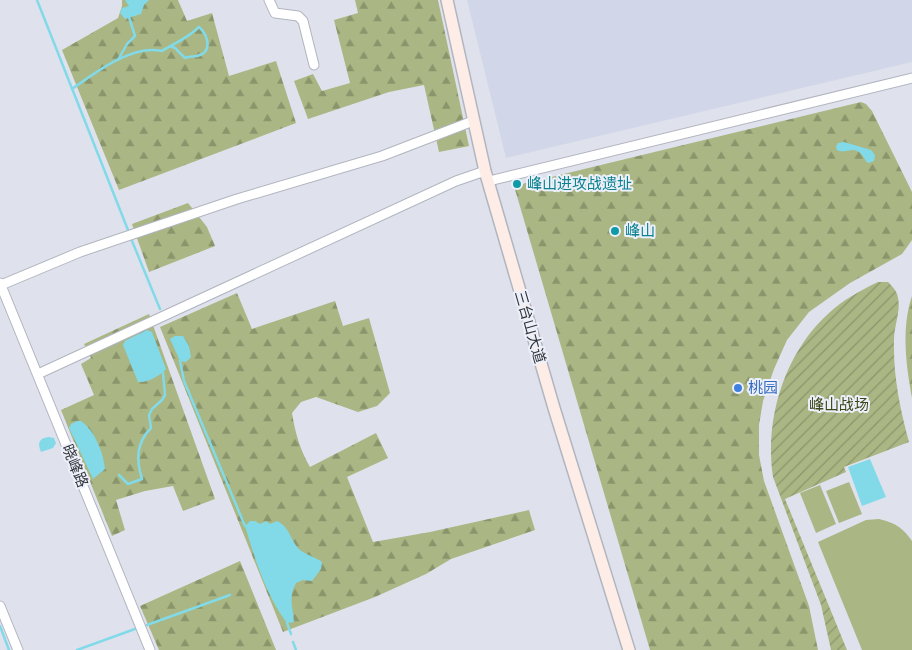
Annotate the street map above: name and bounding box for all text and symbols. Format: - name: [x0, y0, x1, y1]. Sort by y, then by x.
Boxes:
- place label: 峰山进攻战遗址: [527, 175, 632, 193]
- marker: 峰山进攻战遗址: [511, 178, 523, 190]
- place label: 峰山: [625, 222, 655, 240]
- marker: 峰山: [609, 225, 621, 237]
- street label: 三台山大道: [511, 288, 549, 366]
- place label: 桃园: [748, 379, 778, 397]
- marker: 桃园: [732, 382, 744, 394]
- park label: 峰山战场: [809, 396, 869, 414]
- street label: 晓峰路: [58, 442, 92, 490]

